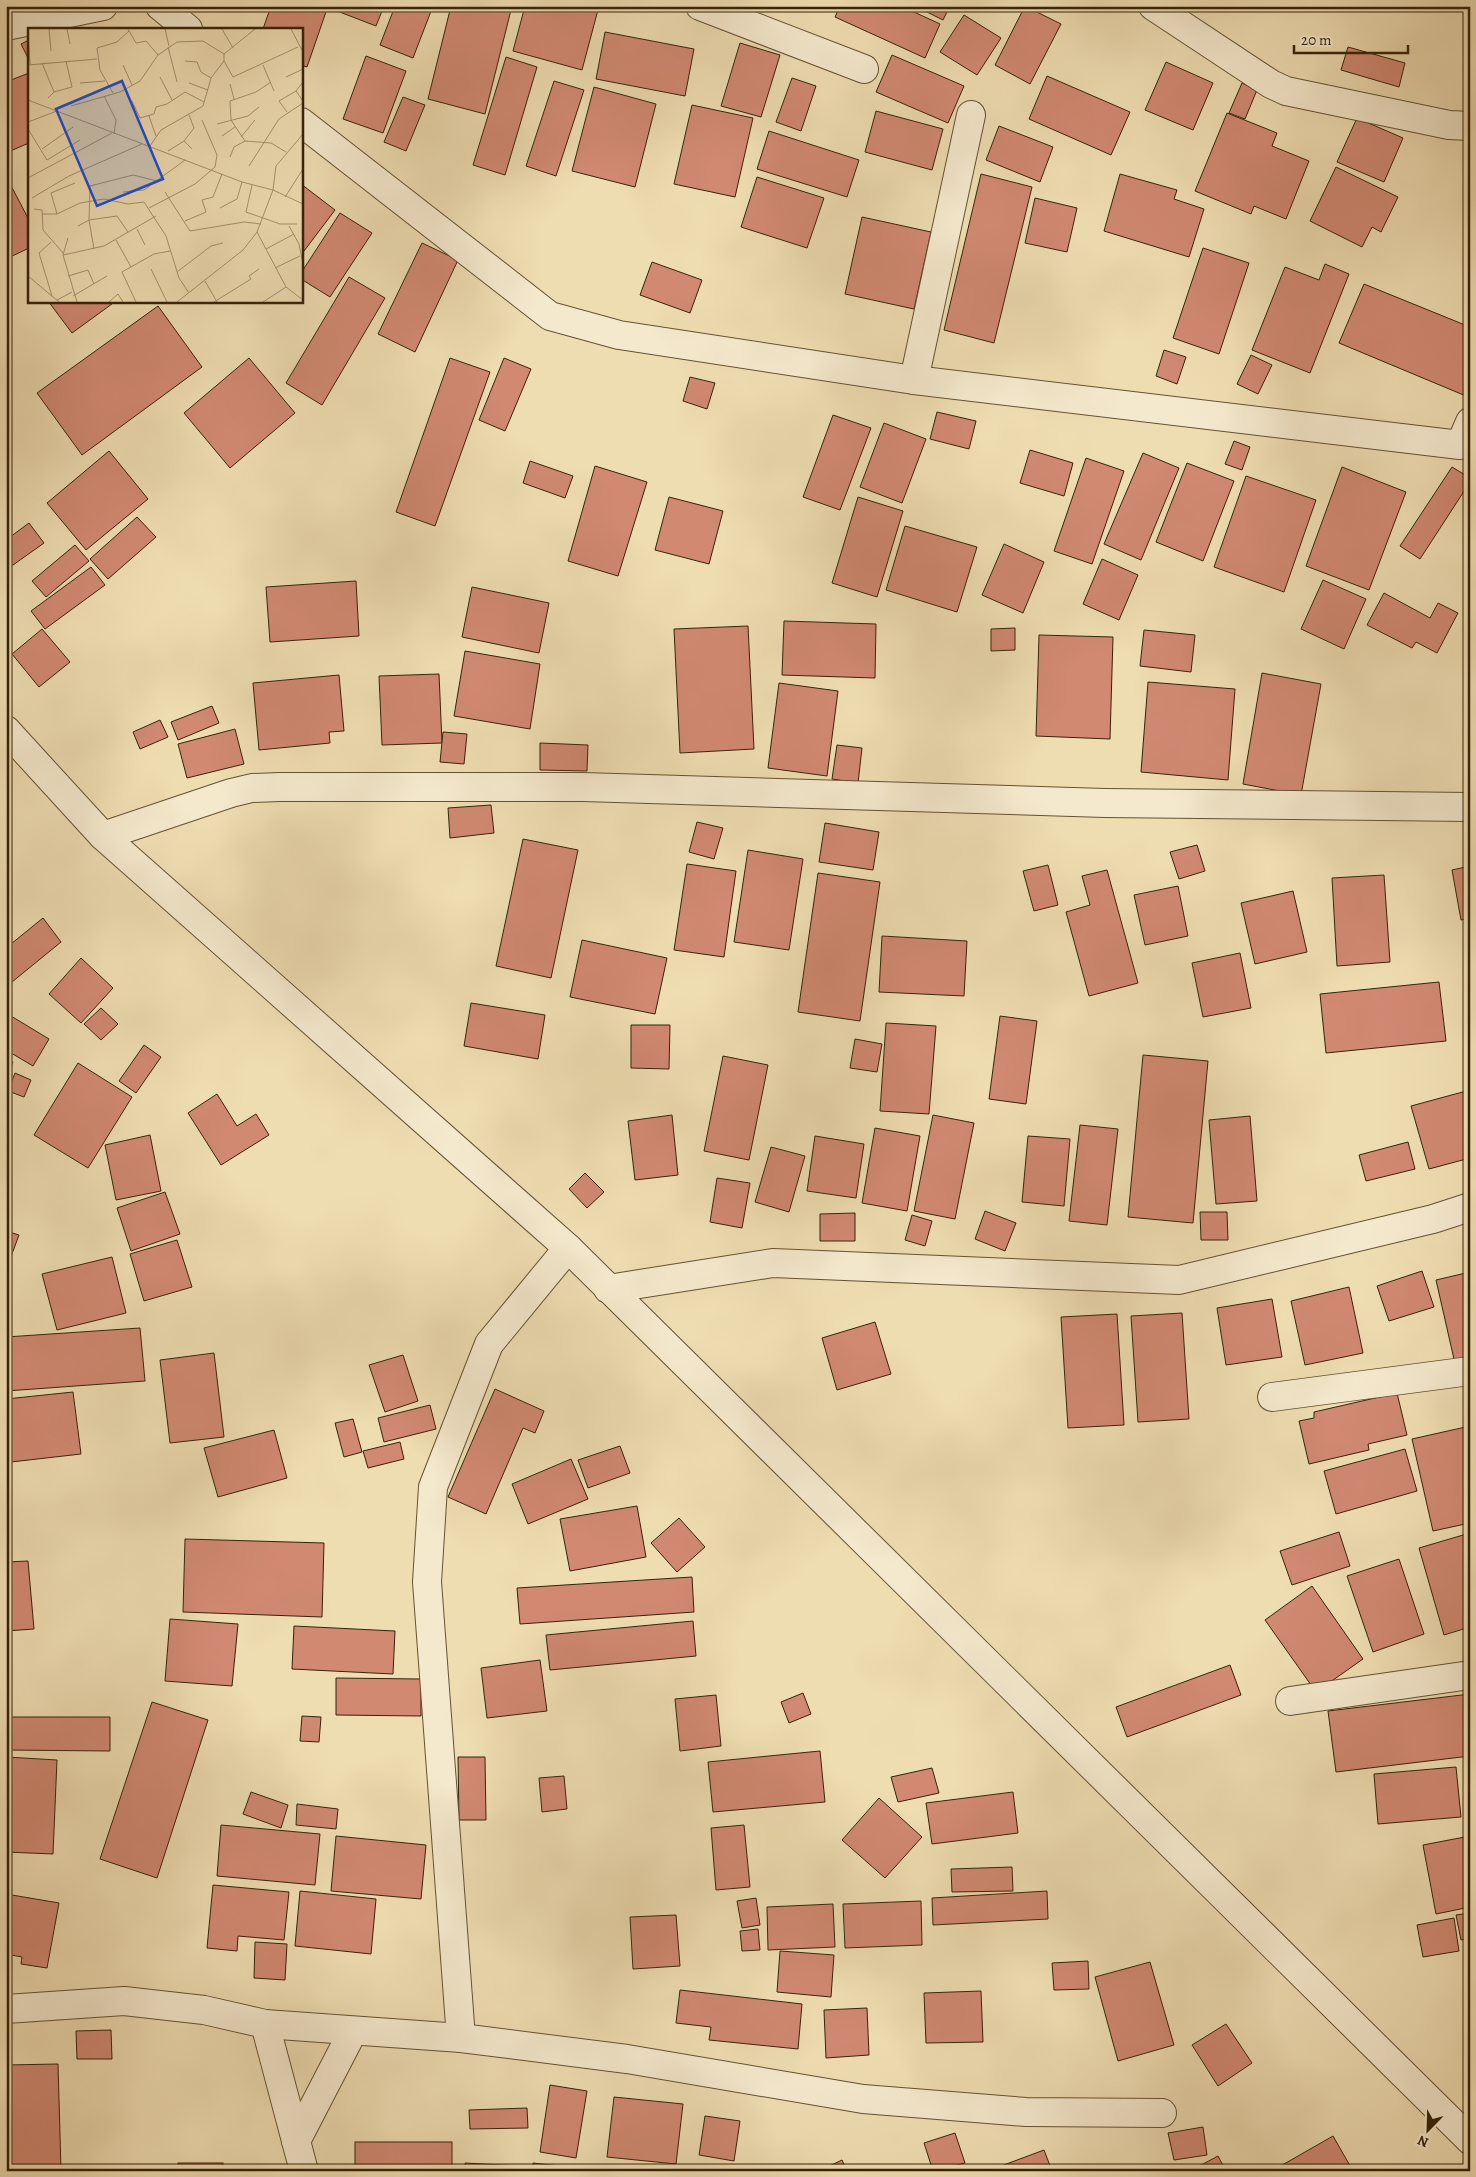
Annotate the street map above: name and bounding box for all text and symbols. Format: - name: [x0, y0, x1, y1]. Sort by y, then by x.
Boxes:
- scale bar: [1294, 22, 1407, 54]
- inset map: [28, 28, 302, 302]
- text: 20 m: [1301, 30, 1332, 50]
- north arrow: [1404, 2104, 1454, 2154]
- text: N: [1415, 2131, 1432, 2152]

